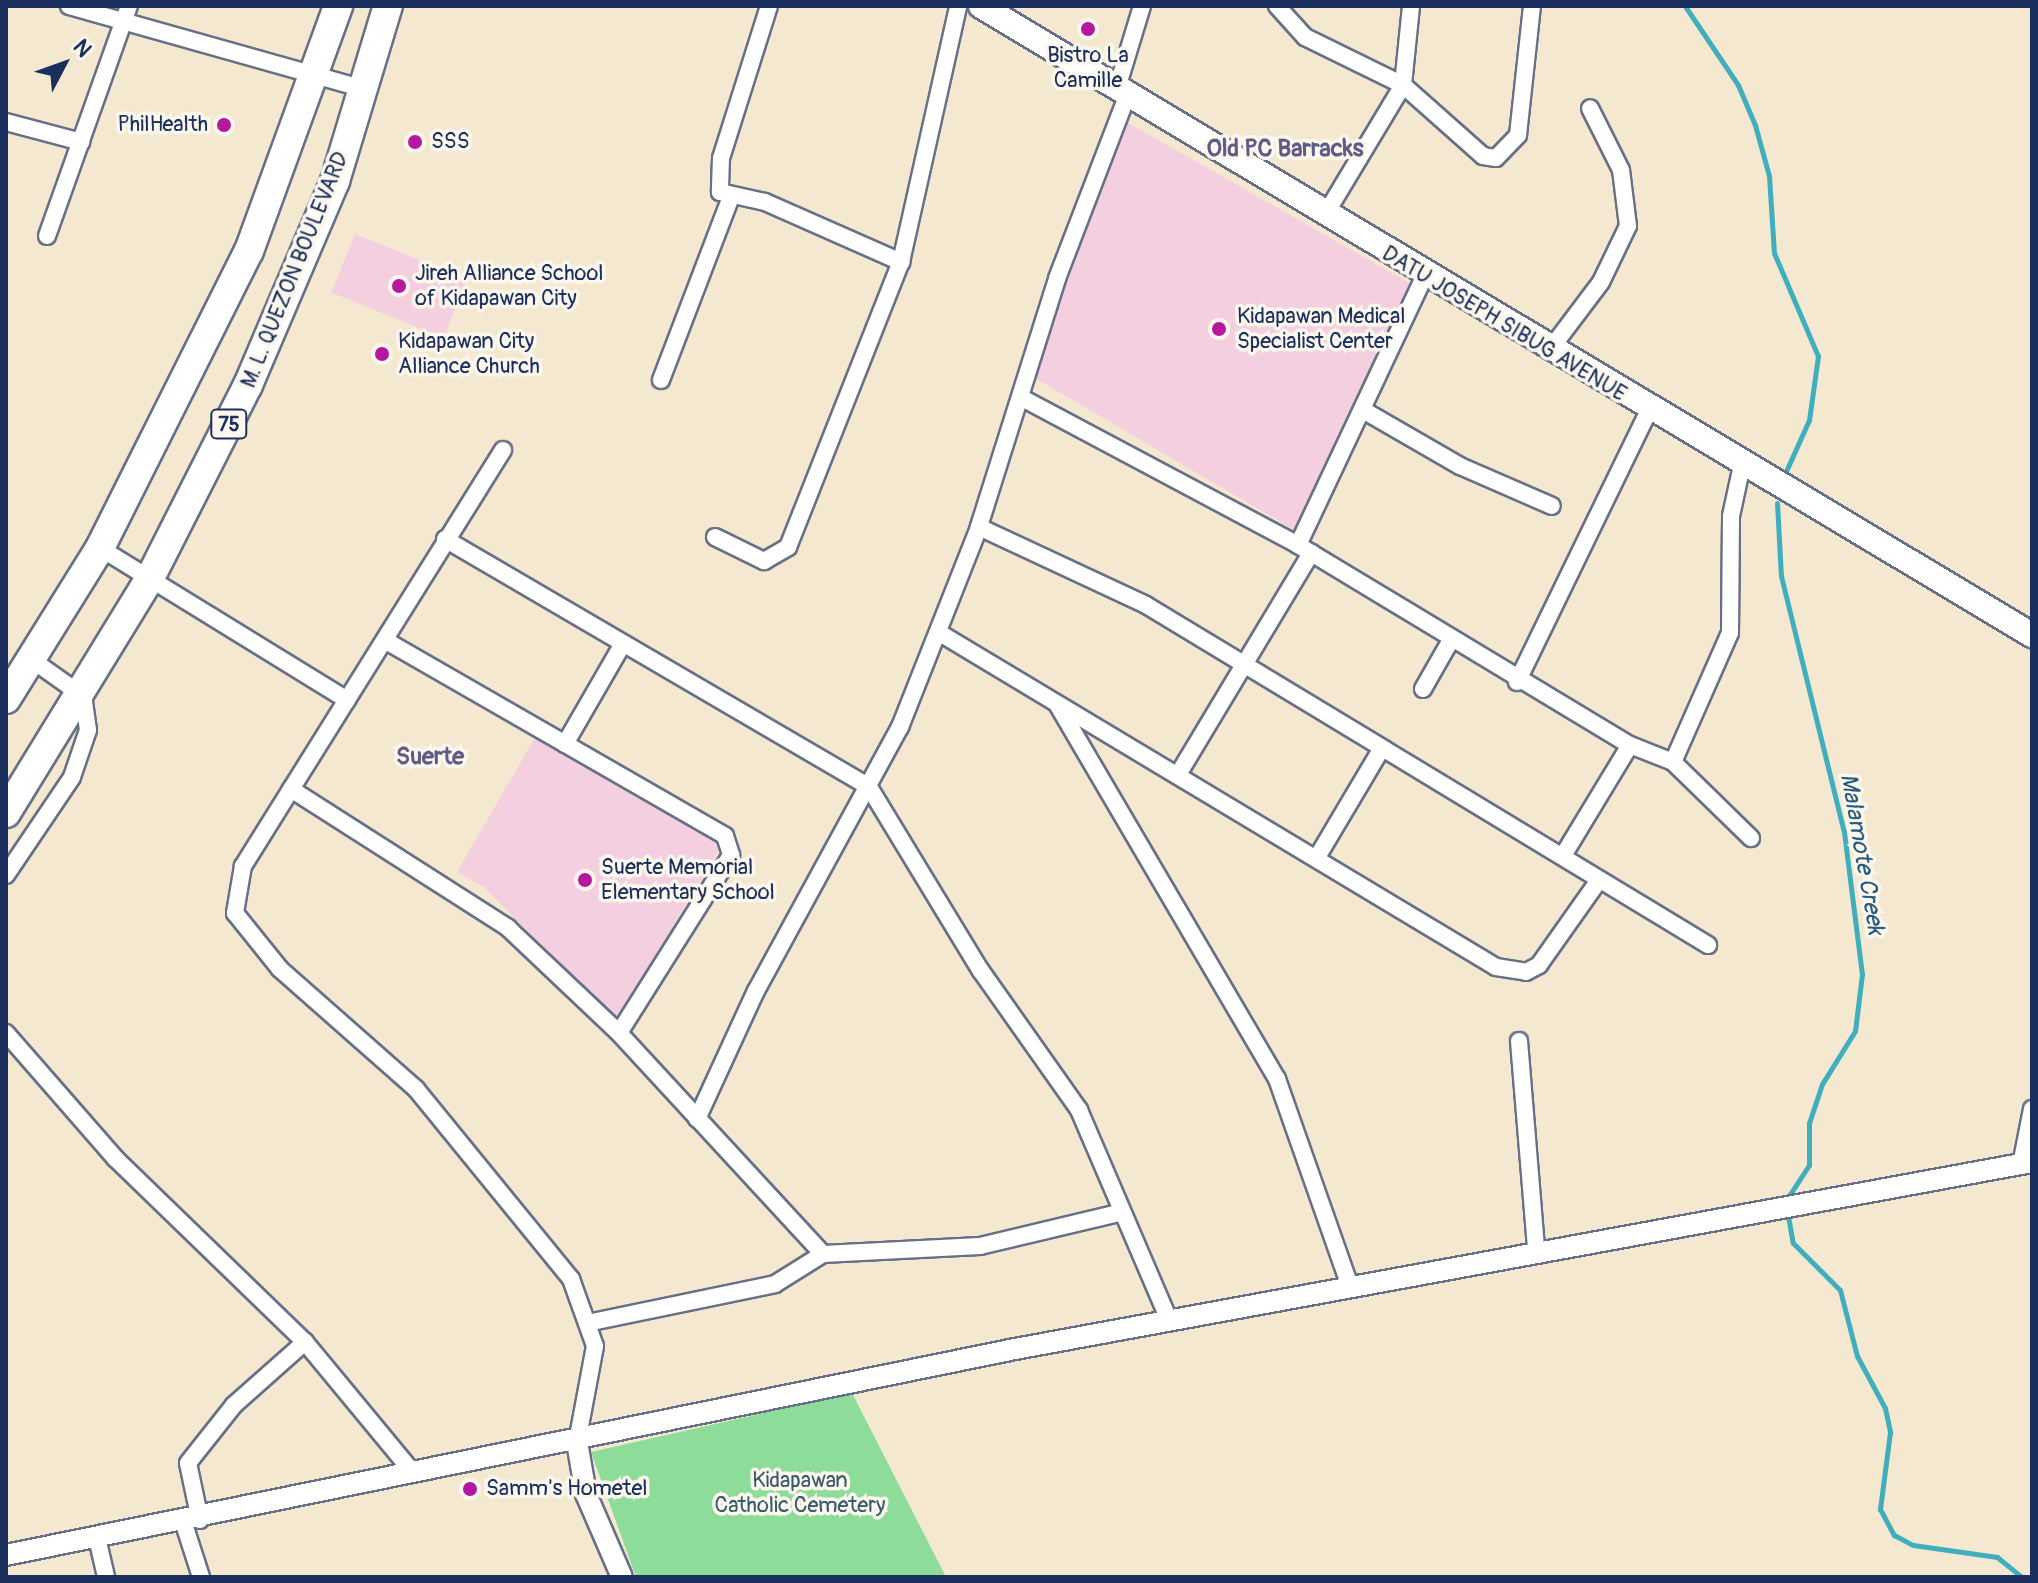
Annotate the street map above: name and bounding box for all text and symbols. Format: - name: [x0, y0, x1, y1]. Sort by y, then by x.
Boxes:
- marker: Bistro La Camille: [1079, 20, 1097, 38]
- north arrow: [24, 24, 104, 104]
- text: N: [67, 33, 98, 63]
- place label: Bistro La Camille: [1047, 42, 1129, 94]
- place label: PhilHealth: [118, 112, 208, 138]
- marker: PhilHealth: [215, 116, 233, 134]
- place label: SSS: [431, 129, 469, 155]
- marker: SSS: [406, 133, 424, 151]
- district label: Old PC Barracks: [1206, 135, 1364, 163]
- street label: M. L. QUEZON BOULEVARD: [236, 148, 354, 392]
- street label: DATU JOSEPH SIBUG AVENUE: [1377, 241, 1631, 407]
- place label: Jireh Alliance School of Kidapawan City: [415, 260, 603, 312]
- marker: Jireh Alliance School of Kidapawan City: [390, 277, 408, 295]
- place label: Kidapawan Medical Specialist Center: [1237, 303, 1405, 354]
- marker: Kidapawan Medical Specialist Center: [1208, 318, 1230, 340]
- place label: Kidapawan City Alliance Church: [398, 328, 540, 380]
- marker: Kidapawan City Alliance Church: [373, 345, 391, 363]
- road number: 75: [209, 408, 249, 440]
- district label: Suerte: [396, 743, 464, 771]
- water label: Malamote Creek: [1834, 771, 1890, 937]
- place label: Suerte Memorial Elementary School: [601, 854, 775, 906]
- marker: Suerte Memorial Elementary School: [576, 871, 594, 889]
- park label: Kidapawan Catholic Cemetery: [715, 1467, 885, 1518]
- place label: Samm's Hometel: [486, 1476, 648, 1502]
- marker: Samm's Hometel: [461, 1480, 479, 1498]

